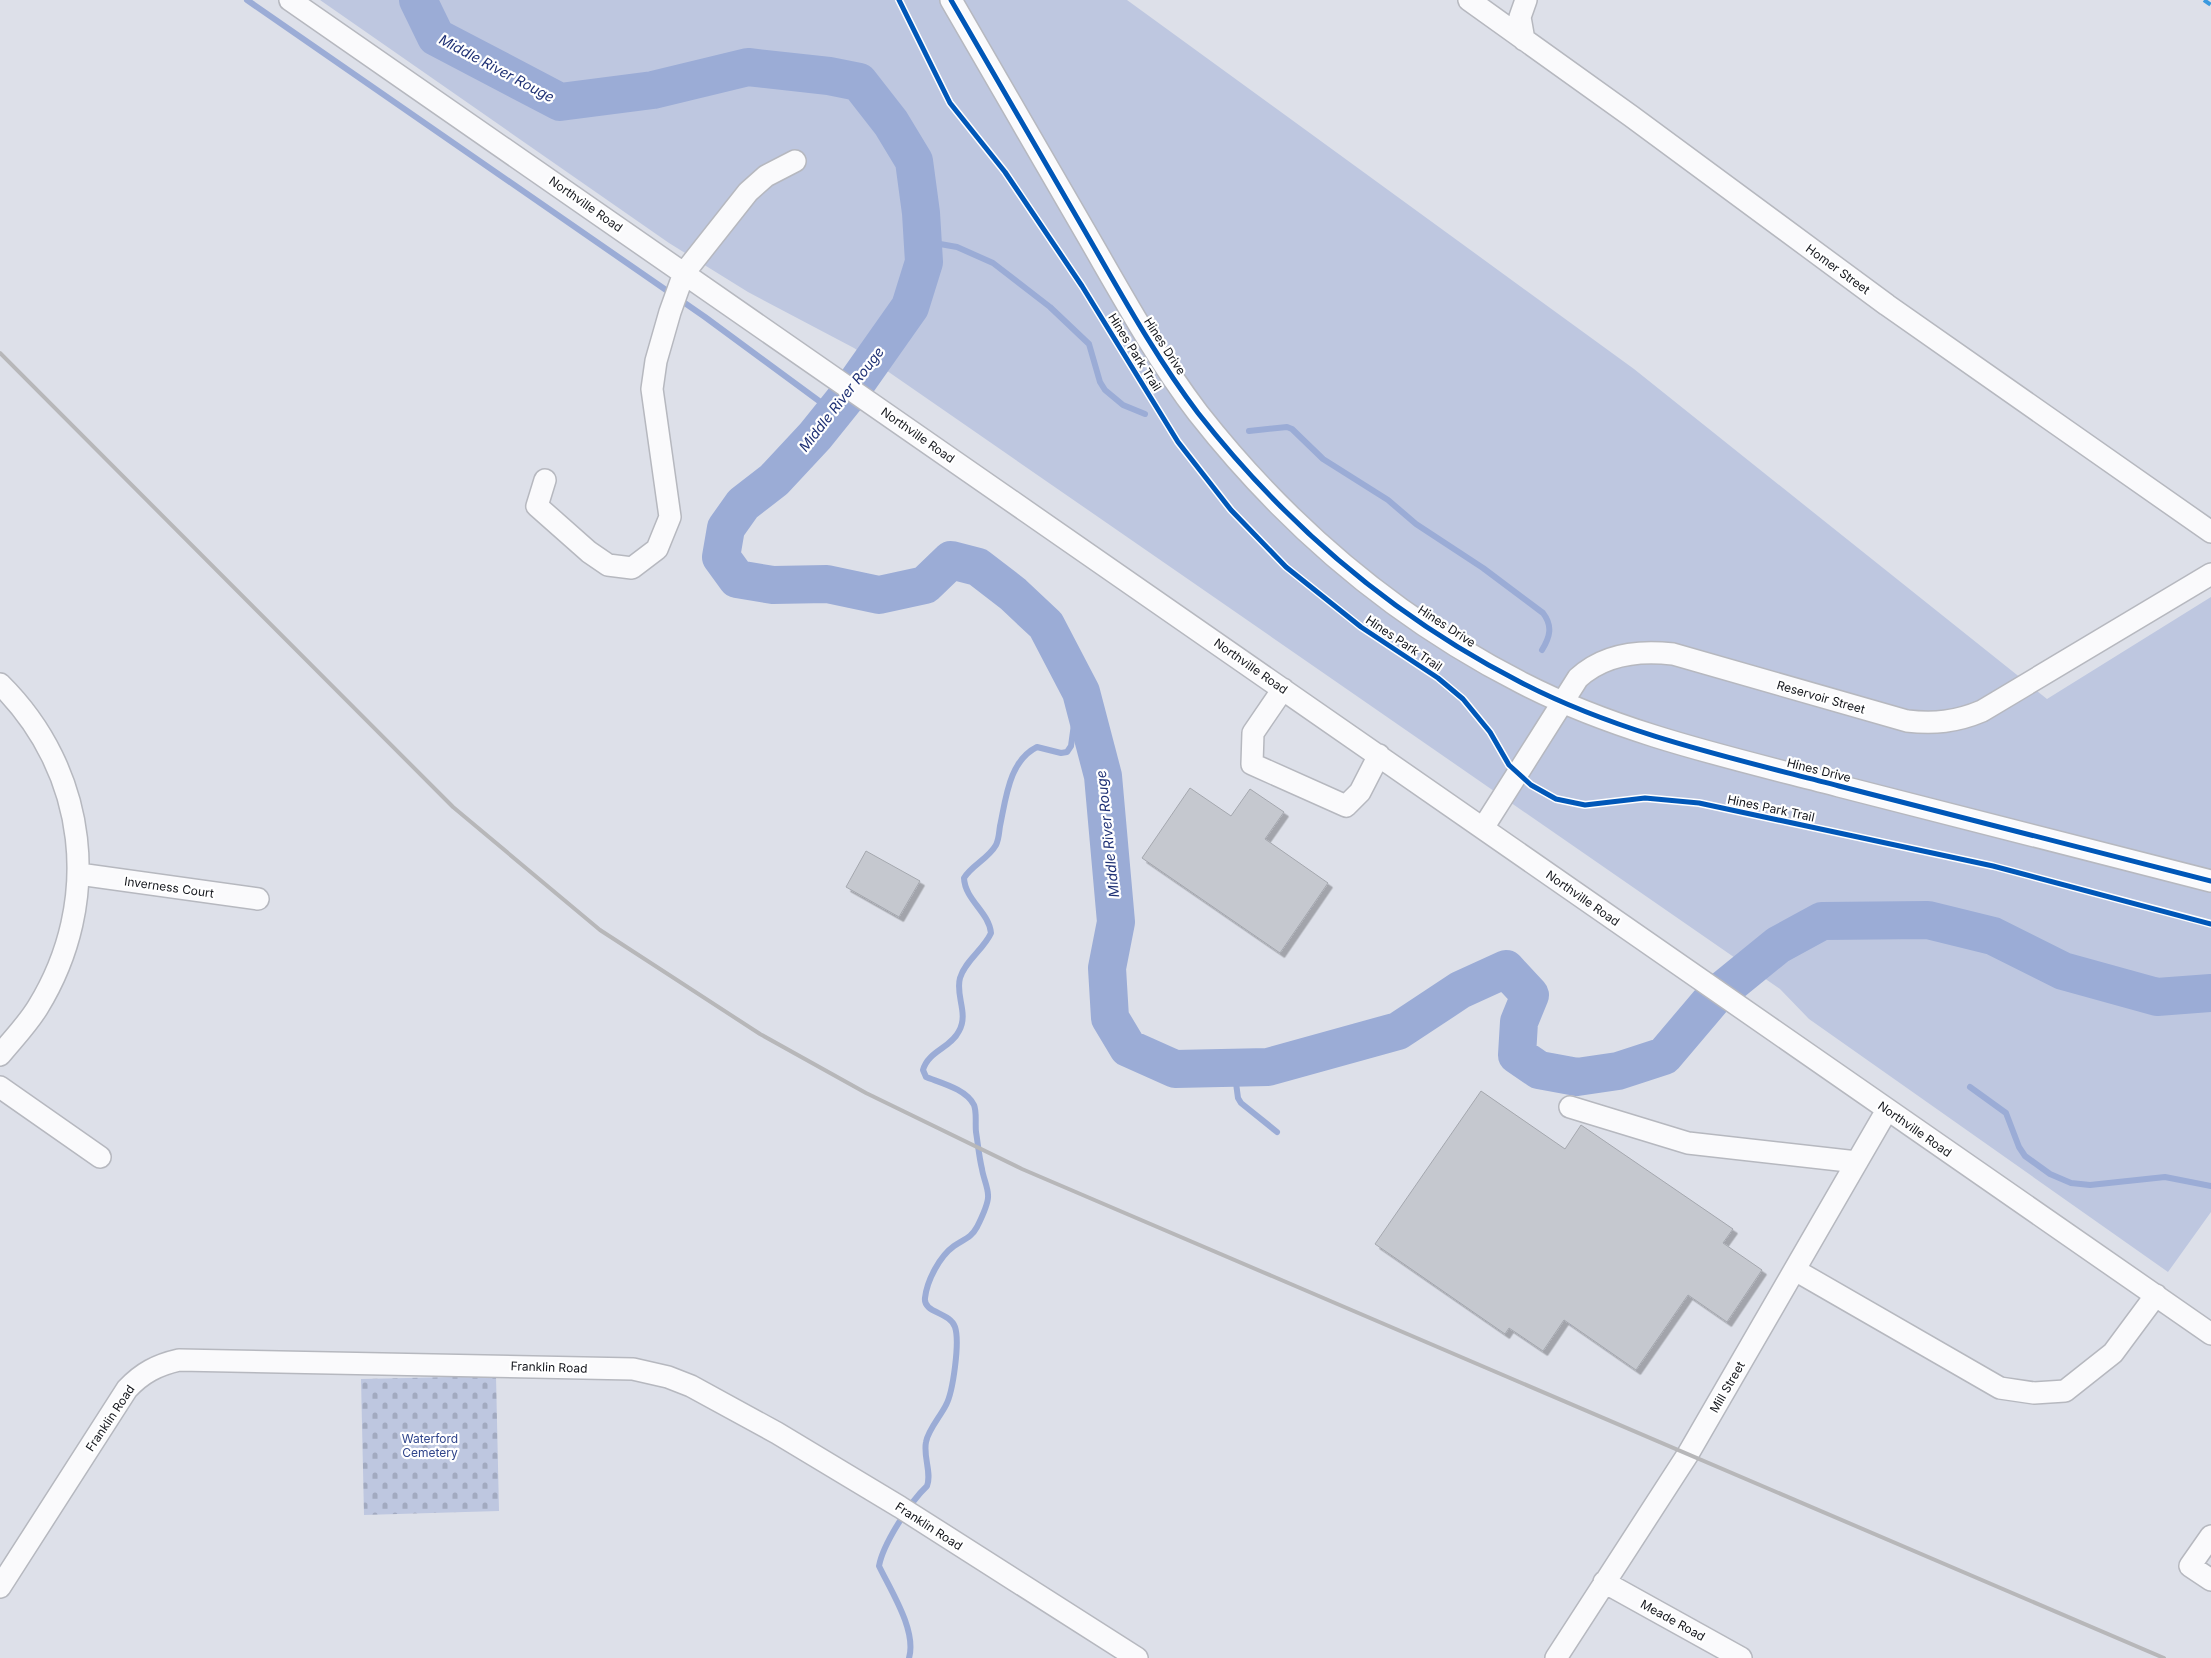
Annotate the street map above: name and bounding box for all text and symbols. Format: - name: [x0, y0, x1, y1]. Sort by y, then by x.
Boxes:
- water label: Middle River Rouge: [436, 30, 558, 106]
- street label: Northville Road: [546, 173, 626, 235]
- street label: Homer Street: [1803, 241, 1873, 297]
- street label: Hines Park Trail: [1105, 310, 1165, 394]
- street label: Hines Drive: [1141, 314, 1189, 378]
- water label: Middle River Rouge: [795, 343, 887, 455]
- street label: Northville Road: [878, 404, 958, 466]
- street label: Hines Drive: [1415, 602, 1479, 650]
- street label: Hines Park Trail: [1363, 612, 1445, 674]
- street label: Northville Road: [1211, 635, 1291, 697]
- street label: Reservoir Street: [1775, 677, 1867, 717]
- street label: Hines Drive: [1785, 755, 1853, 785]
- water label: Middle River Rouge: [1092, 769, 1122, 899]
- street label: Hines Park Trail: [1726, 791, 1816, 825]
- street label: Northville Road: [1543, 867, 1623, 929]
- street label: Inverness Court: [123, 873, 215, 901]
- street label: Northville Road: [1875, 1098, 1955, 1160]
- street label: Franklin Road: [510, 1358, 588, 1376]
- street label: Mill Street: [1706, 1359, 1748, 1415]
- street label: Franklin Road: [82, 1382, 138, 1454]
- park label: Waterford Cemetery: [402, 1431, 458, 1460]
- street label: Franklin Road: [893, 1499, 965, 1553]
- street label: Meade Road: [1638, 1596, 1708, 1644]

